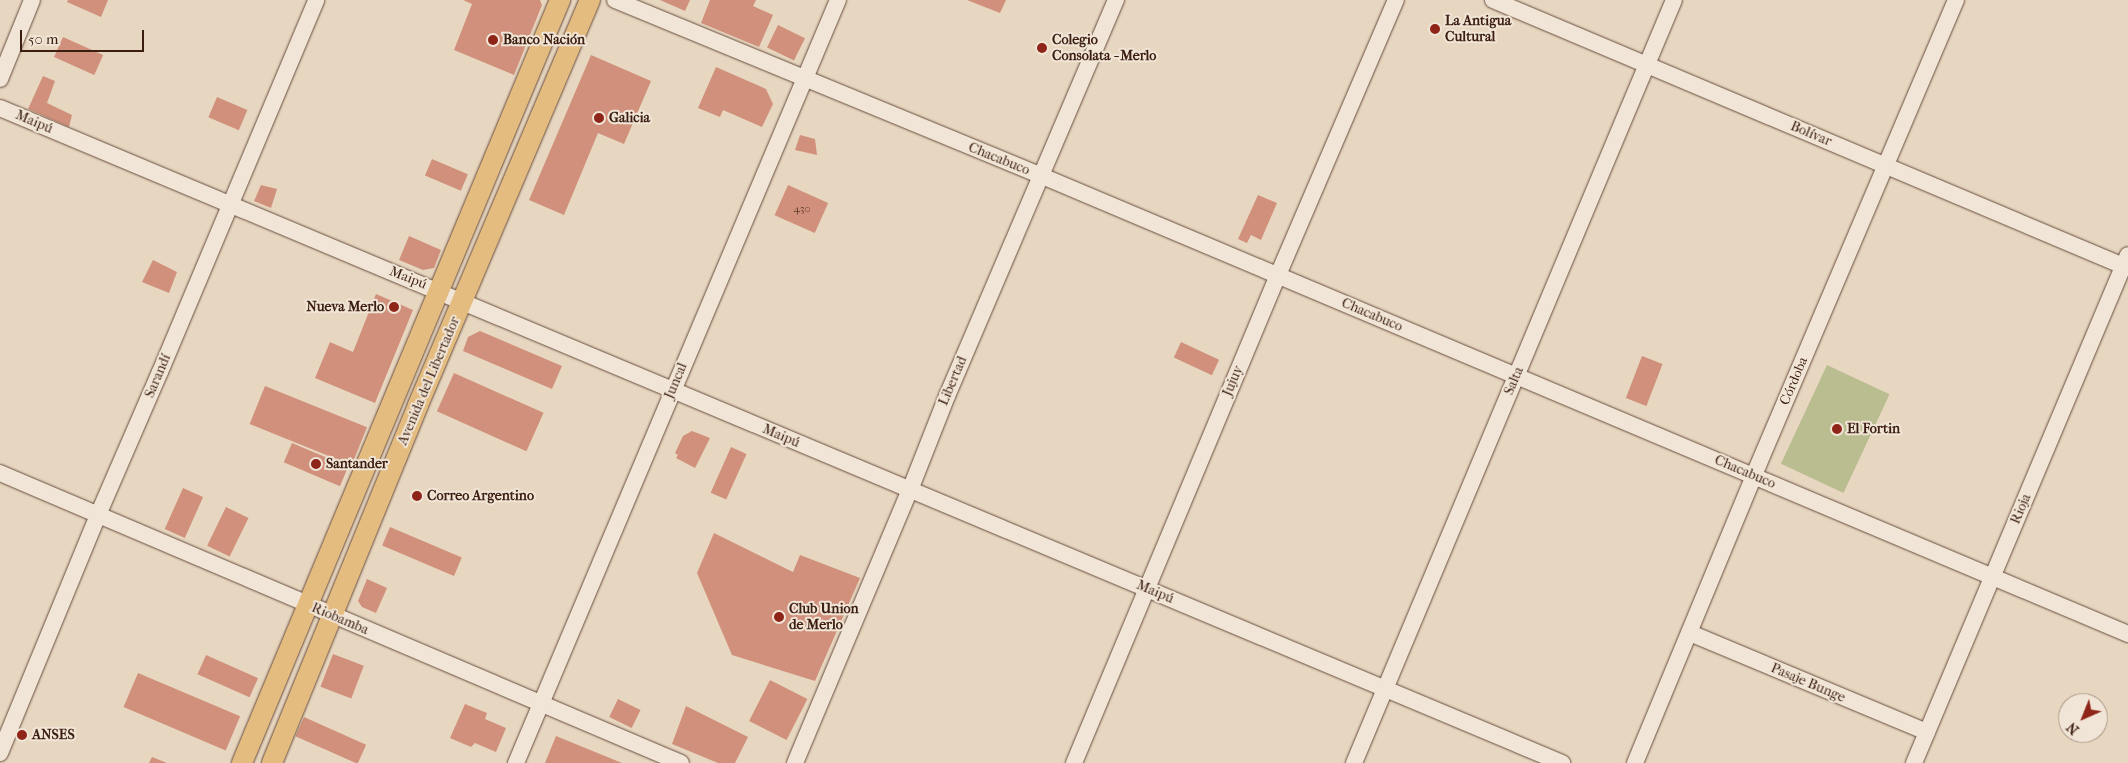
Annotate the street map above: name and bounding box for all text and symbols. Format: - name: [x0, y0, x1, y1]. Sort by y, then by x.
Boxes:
- place label: La Antigua Cultural: [1445, 13, 1511, 46]
- scale bar: [22, 20, 146, 52]
- marker: La Antigua Cultural: [1429, 23, 1441, 35]
- text: 50 m: [28, 30, 58, 48]
- place label: Banco Nación: [503, 32, 585, 48]
- place label: Colegio Consolata - Merlo: [1052, 32, 1156, 64]
- marker: Banco Nación: [487, 34, 499, 46]
- marker: Colegio Consolata - Merlo: [1036, 42, 1048, 54]
- street label: Maipú: [13, 107, 55, 137]
- place label: Galicia: [609, 110, 650, 126]
- marker: Galicia: [593, 112, 605, 124]
- street label: Bolívar: [1788, 118, 1834, 150]
- street label: Chacabuco: [966, 139, 1032, 179]
- house number: 430: [793, 202, 811, 216]
- street label: Maipú: [387, 263, 429, 293]
- street label: Chacabuco: [1339, 295, 1405, 335]
- place label: Nueva Merlo: [306, 299, 384, 315]
- marker: Nueva Merlo: [388, 301, 400, 313]
- street label: Avenida del Libertador: [394, 314, 464, 448]
- street label: Sarandí: [141, 352, 175, 400]
- street label: Libertad: [935, 354, 971, 408]
- street label: Córdoba: [1776, 354, 1812, 408]
- street label: Juncal: [661, 360, 691, 402]
- street label: Jujuy: [1219, 363, 1247, 399]
- street label: Salta: [1501, 364, 1527, 398]
- street label: Maipú: [760, 421, 802, 451]
- place label: El Fortin: [1847, 421, 1900, 437]
- marker: El Fortin: [1831, 423, 1843, 435]
- street label: Chacabuco: [1712, 452, 1778, 492]
- place label: Santander: [326, 456, 388, 472]
- marker: Santander: [310, 458, 322, 470]
- place label: Correo Argentino: [427, 488, 534, 504]
- marker: Correo Argentino: [411, 490, 423, 502]
- street label: Rioja: [2007, 491, 2035, 527]
- street label: Maipú: [1134, 577, 1176, 607]
- street label: Riobamba: [309, 599, 371, 639]
- place label: Club Union de Merlo: [789, 601, 859, 634]
- marker: Club Union de Merlo: [773, 611, 785, 623]
- street label: Pasaje Bunge: [1768, 660, 1848, 706]
- north arrow: [2058, 693, 2108, 743]
- text: N: [2063, 719, 2083, 738]
- place label: ANSES: [32, 727, 75, 743]
- marker: ANSES: [16, 729, 28, 741]

